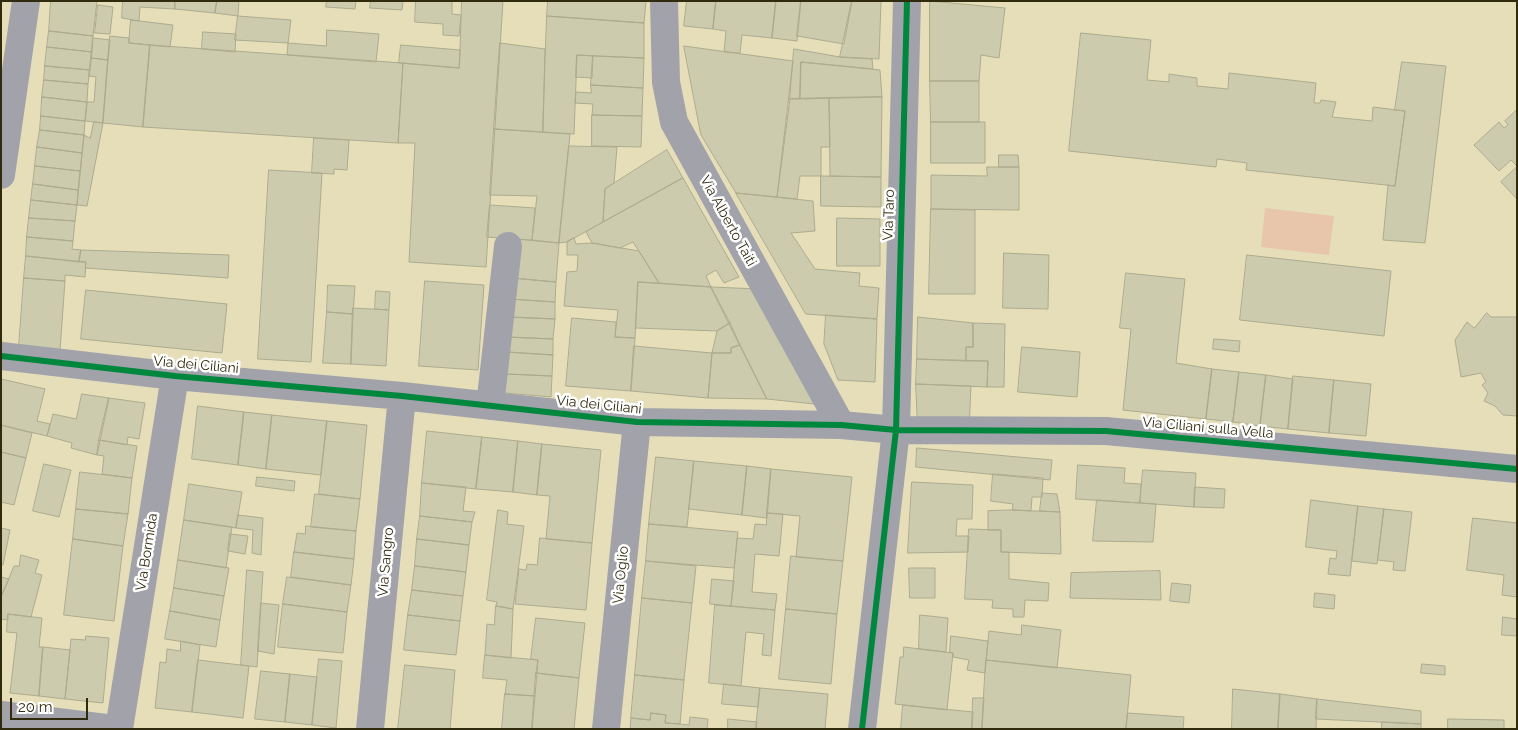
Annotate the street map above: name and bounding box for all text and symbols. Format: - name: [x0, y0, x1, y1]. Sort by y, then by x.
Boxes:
- street label: Via Alberto Taiti: [696, 173, 760, 269]
- street label: Via Taro: [880, 189, 898, 241]
- street label: Via dei Ciliani: [153, 353, 239, 377]
- street label: Via dei Ciliani: [556, 392, 642, 418]
- street label: Via Ciliani sulla Vella: [1142, 414, 1274, 442]
- street label: Via Bormida: [133, 512, 161, 592]
- street label: Via Sangro: [375, 527, 397, 597]
- street label: Via Oglio: [610, 545, 632, 605]
- scale bar: [12, 688, 90, 720]
- text: 20 m: [18, 698, 53, 716]

